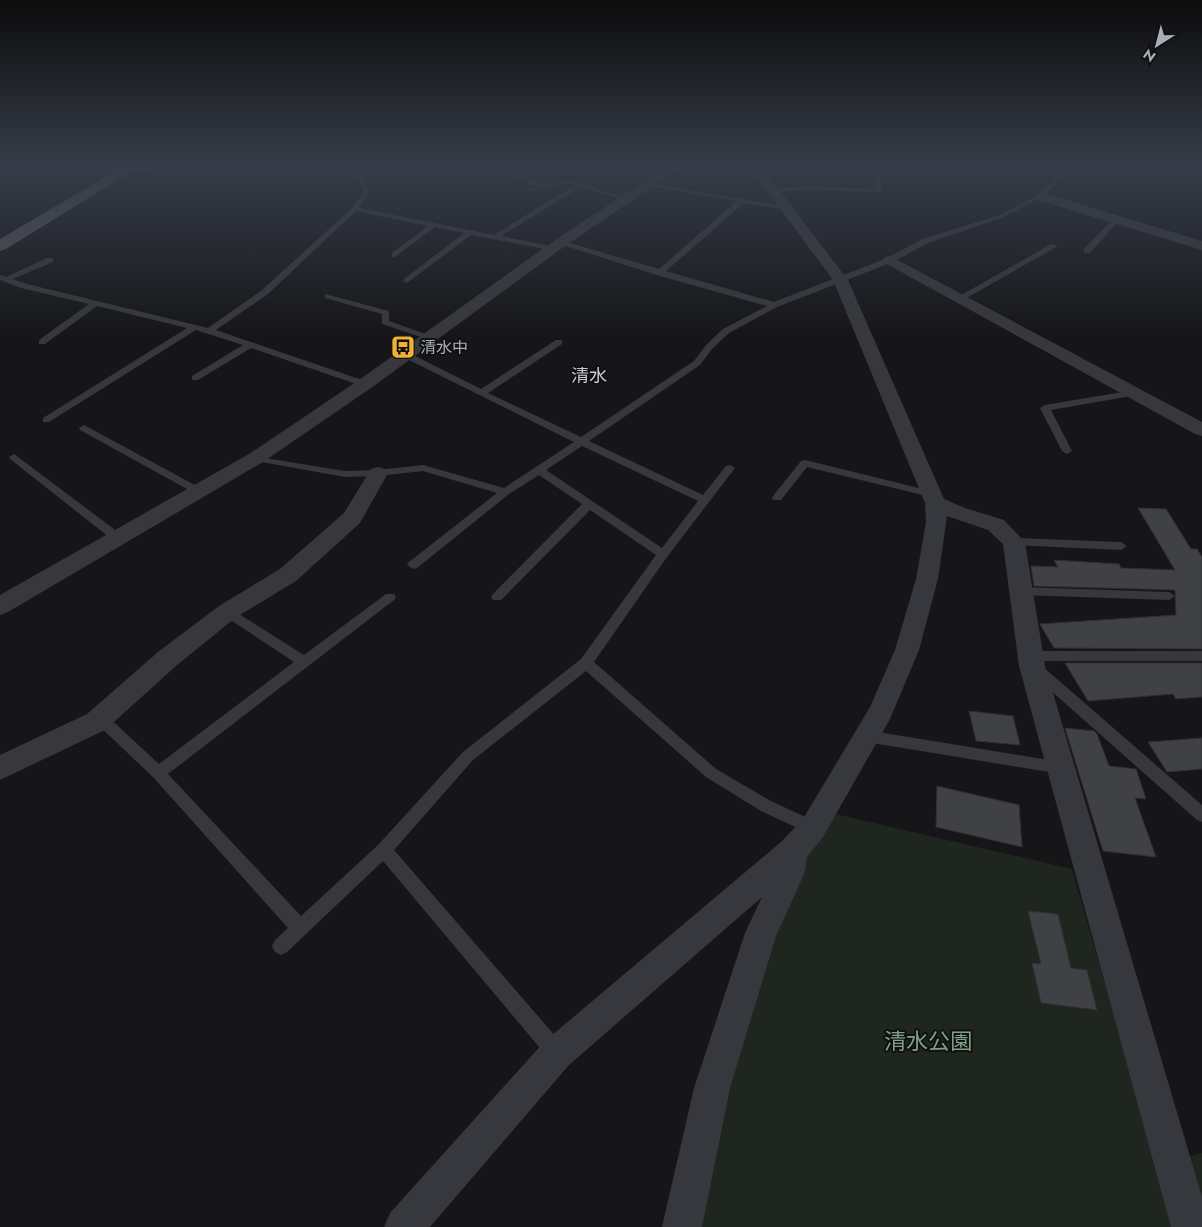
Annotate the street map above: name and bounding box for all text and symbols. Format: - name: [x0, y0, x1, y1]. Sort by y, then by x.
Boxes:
- north arrow: [1132, 20, 1182, 70]
- text: N: [1139, 44, 1160, 67]
- bus stop icon: 清水中: [390, 334, 416, 360]
- place label: 清水中: [420, 336, 468, 359]
- district label: 清水: [571, 363, 607, 389]
- park label: 清水公園: [884, 1025, 972, 1057]

